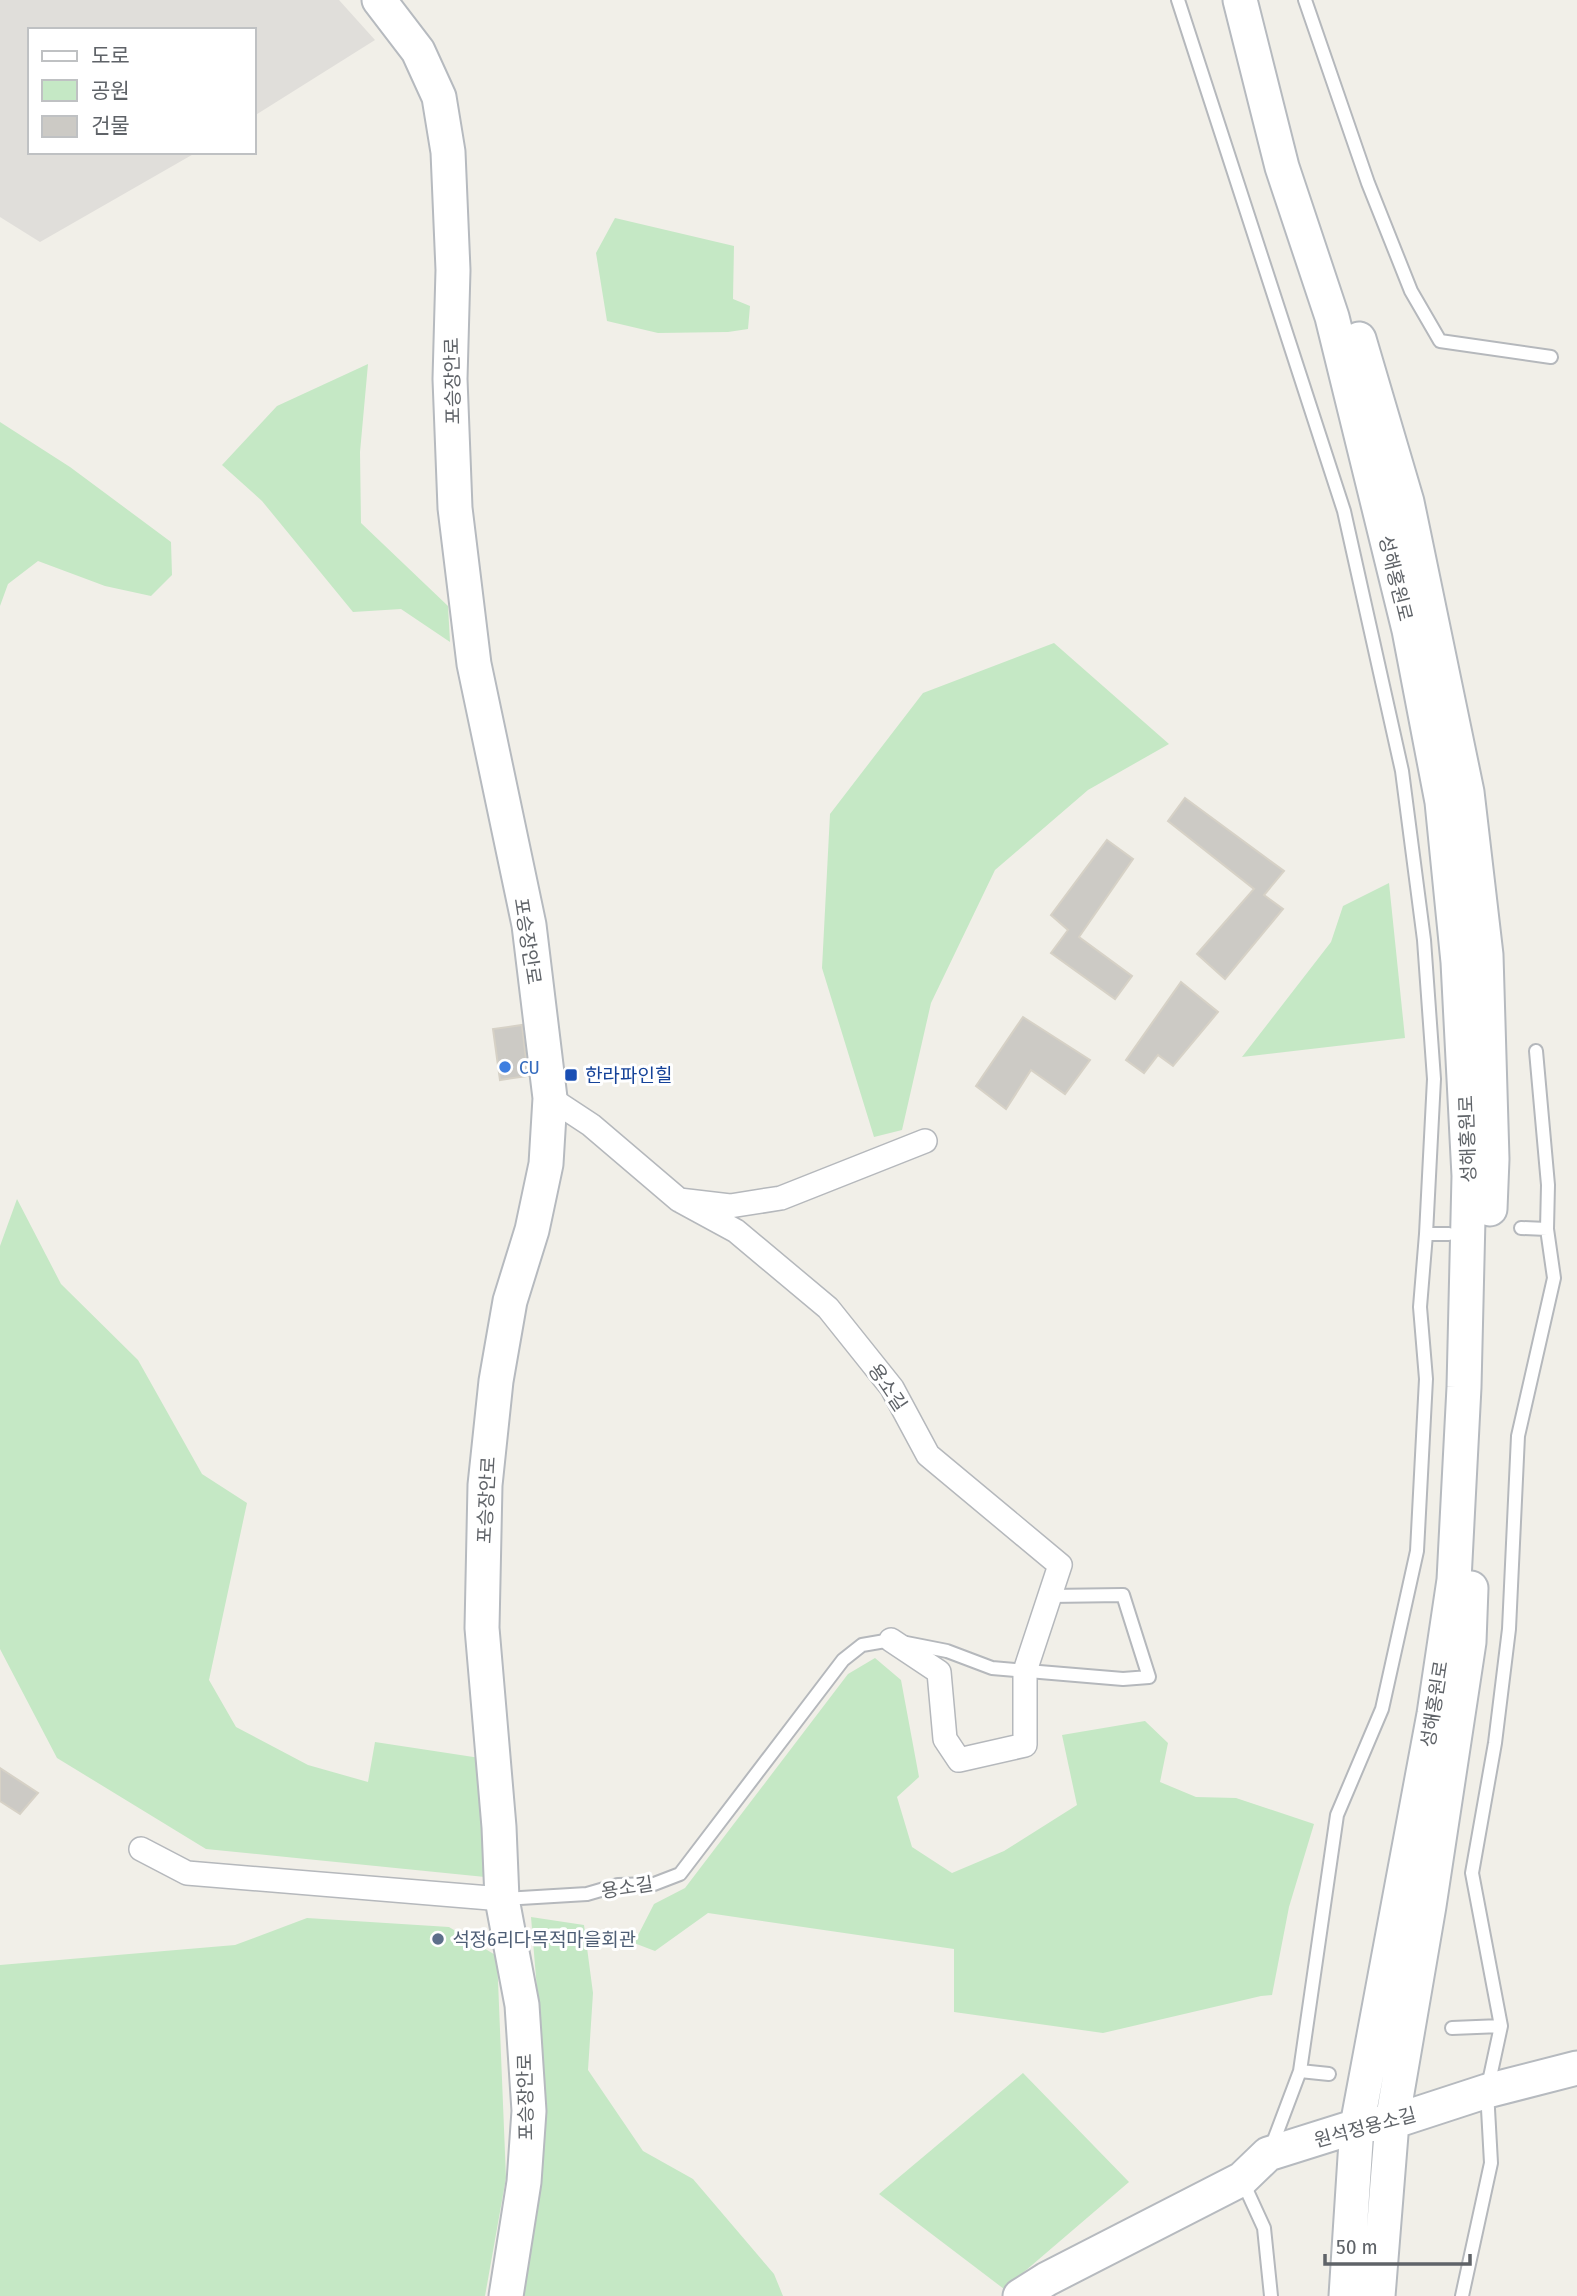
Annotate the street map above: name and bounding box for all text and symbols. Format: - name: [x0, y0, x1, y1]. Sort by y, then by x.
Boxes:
- legend: [28, 28, 256, 154]
- text: 도로: [91, 43, 130, 69]
- text: 공원: [91, 78, 130, 104]
- text: 건물: [91, 113, 130, 139]
- street label: 포승장안로: [440, 337, 465, 425]
- street label: 성해홍원로: [1374, 533, 1417, 623]
- street label: 포승장안로: [509, 896, 546, 986]
- place label: CU: [519, 1056, 540, 1079]
- marker: CU: [497, 1059, 513, 1075]
- place label: 한라파인힐: [585, 1064, 672, 1087]
- marker: 한라파인힐: [563, 1067, 579, 1083]
- street label: 성해홍원로: [1454, 1095, 1481, 1183]
- street label: 용소길: [863, 1359, 912, 1415]
- street label: 포승장안로: [473, 1456, 500, 1544]
- street label: 성해홍원로: [1416, 1659, 1453, 1749]
- street label: 용소길: [599, 1872, 655, 1903]
- place label: 석정6리다목적마을회관: [452, 1928, 636, 1951]
- marker: 석정6리다목적마을회관: [430, 1931, 446, 1947]
- street label: 포승장안로: [513, 2053, 538, 2141]
- street label: 원석정용소길: [1311, 2103, 1419, 2152]
- scale bar: [1325, 2222, 1470, 2266]
- text: 50 m: [1336, 2234, 1378, 2260]

